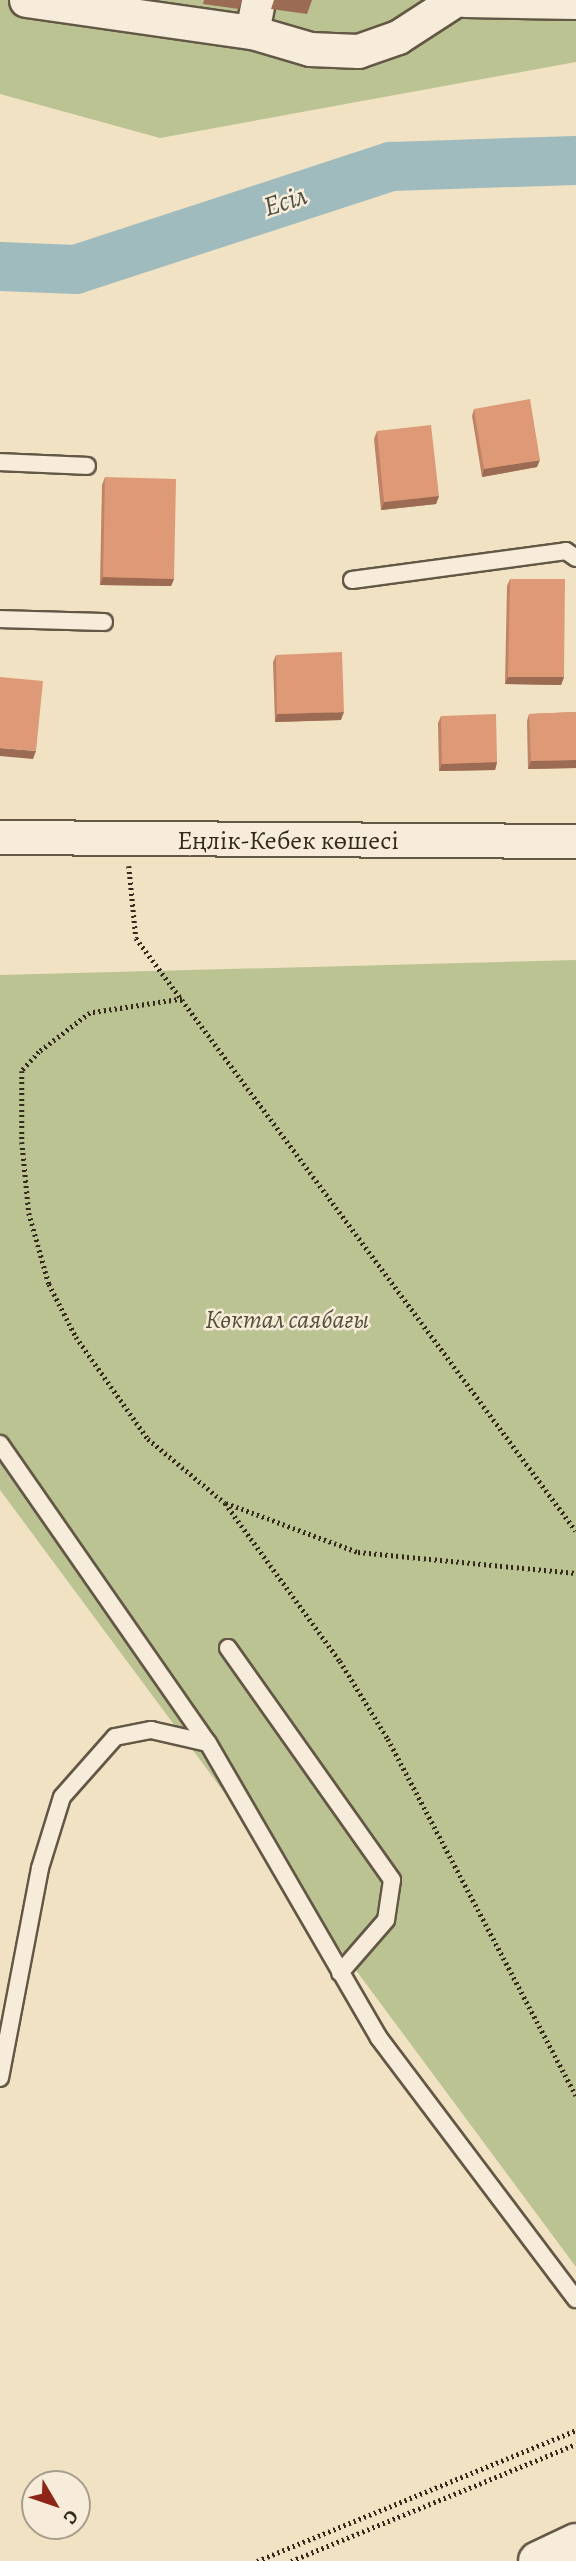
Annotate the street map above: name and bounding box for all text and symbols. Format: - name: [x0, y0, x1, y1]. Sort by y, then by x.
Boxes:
- water label: Есіл: [259, 178, 311, 224]
- street label: Еңлік-Кебек көшесі: [177, 825, 399, 857]
- park label: Көктал саябағы: [205, 1304, 369, 1336]
- north arrow: [21, 2470, 91, 2540]
- text: С: [57, 2504, 85, 2530]

